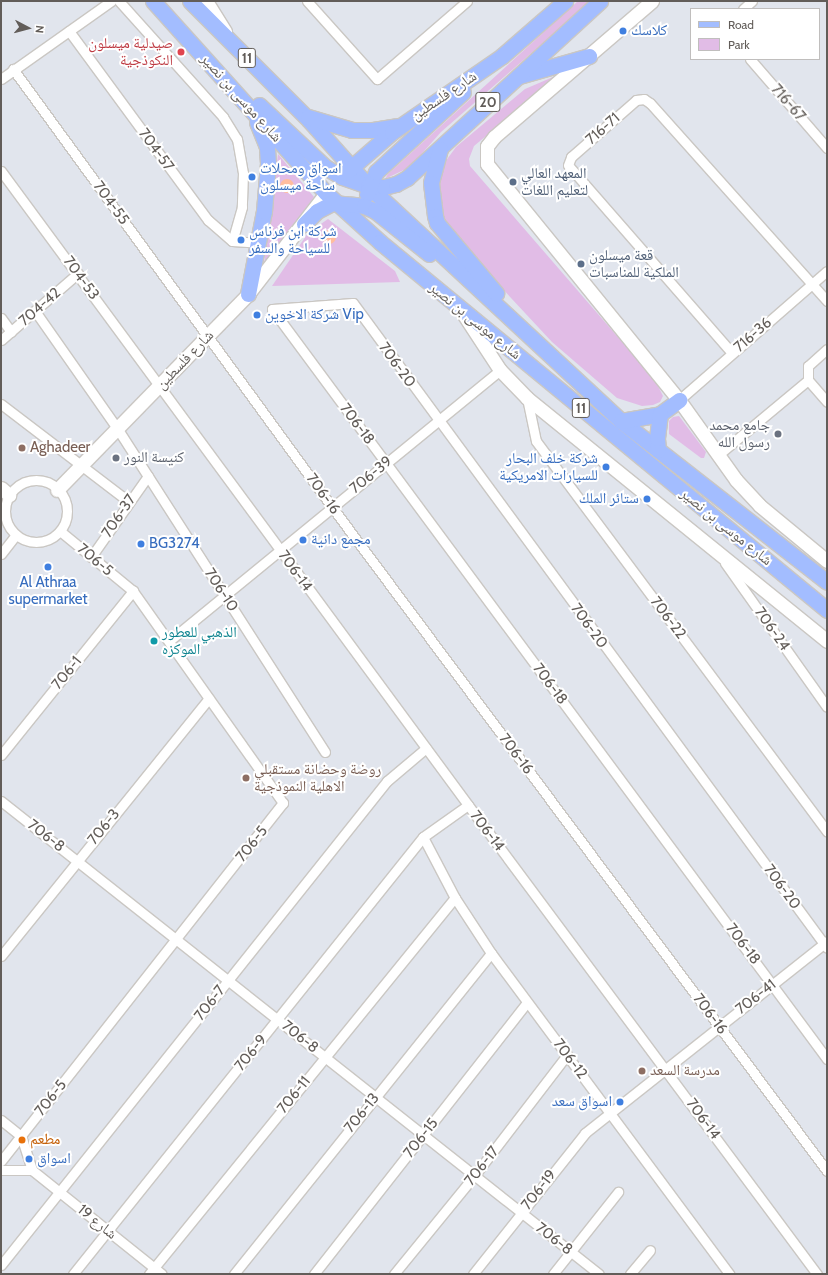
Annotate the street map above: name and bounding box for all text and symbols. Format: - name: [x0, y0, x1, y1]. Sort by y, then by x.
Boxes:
- north arrow: [8, 8, 48, 48]
- legend: [690, 8, 820, 60]
- text: Road: [728, 17, 754, 32]
- place label: كلاسك: [631, 22, 667, 40]
- text: N: [33, 25, 47, 34]
- marker: كلاسك: [618, 26, 628, 36]
- place label: صيدلية ميسلون النكوذجية: [88, 34, 173, 69]
- text: Park: [728, 37, 750, 52]
- road number: 11: [237, 46, 257, 70]
- marker: صيدلية ميسلون النكوذجية: [176, 47, 186, 57]
- street label: شارع موسى بن نصير: [197, 50, 285, 146]
- street label: شارع فلسطين: [408, 67, 480, 125]
- street label: 716-67: [767, 81, 809, 125]
- road number: 20: [475, 90, 501, 114]
- street label: 716-71: [582, 109, 624, 149]
- street label: 704-57: [134, 125, 178, 175]
- place label: اسواق ومحلات ساحة ميسلون: [260, 159, 342, 194]
- place label: المعهد العالي لتعليم اللغات: [521, 164, 588, 199]
- marker: اسواق ومحلات ساحة ميسلون: [247, 172, 257, 182]
- marker: المعهد العالي لتعليم اللغات: [508, 177, 518, 187]
- street label: 704-55: [89, 178, 133, 228]
- place label: شركة ابن فرناس للسياحة والسفر: [249, 222, 337, 257]
- marker: شركة ابن فرناس للسياحة والسفر: [236, 235, 246, 245]
- place label: قعة ميسلون الملكية للمناسبات: [589, 246, 679, 281]
- street label: 704-53: [59, 253, 103, 303]
- marker: قعة ميسلون الملكية للمناسبات: [576, 259, 586, 269]
- street label: شارع موسى بن نصير: [425, 279, 525, 363]
- street label: 704-42: [15, 284, 65, 330]
- place label: شركة الاخوين Vip: [265, 306, 364, 324]
- marker: شركة الاخوين Vip: [252, 310, 262, 320]
- street label: 716-36: [731, 314, 775, 356]
- street label: شارع فلسطين: [152, 327, 218, 393]
- street label: 706-20: [375, 339, 419, 391]
- road number: 11: [571, 396, 591, 420]
- street label: 706-18: [336, 400, 378, 448]
- place label: جامع محمد رسول الله: [709, 416, 770, 451]
- marker: جامع محمد رسول الله: [773, 429, 783, 439]
- place label: Aghadeer: [30, 439, 90, 457]
- marker: Aghadeer: [17, 443, 27, 453]
- place label: كنيسة النور: [124, 449, 184, 467]
- place label: شركة خلف البحار للسيارات الامريكية: [499, 449, 598, 484]
- marker: كنيسة النور: [111, 453, 121, 463]
- street label: 706-39: [346, 453, 396, 497]
- marker: شركة خلف البحار للسيارات الامريكية: [601, 462, 611, 472]
- street label: 706-16: [302, 470, 344, 518]
- street label: شارع موسى بن نصير: [676, 485, 776, 569]
- place label: ستائر الملك: [579, 490, 639, 508]
- street label: 706-37: [98, 491, 140, 541]
- marker: ستائر الملك: [642, 494, 652, 504]
- place label: مجمع دانية: [311, 531, 371, 549]
- place label: BG3274: [149, 535, 200, 553]
- marker: مجمع دانية: [298, 535, 308, 545]
- marker: BG3274: [136, 539, 146, 549]
- street label: 706-5: [74, 540, 116, 580]
- street label: 706-14: [274, 547, 316, 595]
- marker: Al Athraa supermarket: [43, 562, 53, 572]
- street label: 706-10: [200, 565, 242, 615]
- place label: Al Athraa supermarket: [8, 573, 88, 608]
- street label: 706-22: [646, 593, 690, 643]
- street label: 706-20: [567, 600, 611, 652]
- street label: 706-24: [751, 604, 793, 654]
- place label: الذهبي للعطور الموكزه: [162, 623, 237, 658]
- marker: الذهبي للعطور الموكزه: [149, 636, 159, 646]
- street label: 706-1: [48, 653, 86, 693]
- street label: 706-18: [529, 660, 571, 708]
- street label: 706-16: [495, 730, 537, 778]
- place label: روضة وحضانة مستقبلي الاهلية النموذجية: [254, 760, 381, 795]
- marker: روضة وحضانة مستقبلي الاهلية النموذجية: [241, 773, 251, 783]
- street label: 706-3: [84, 806, 124, 848]
- street label: 706-14: [466, 807, 508, 855]
- street label: 706-8: [24, 816, 68, 856]
- street label: 706-5: [232, 822, 272, 866]
- street label: 706-20: [760, 861, 804, 913]
- street label: 706-18: [722, 920, 764, 968]
- street label: 706-41: [732, 976, 780, 1018]
- street label: 706-7: [191, 982, 229, 1024]
- street label: 706-16: [689, 990, 731, 1038]
- street label: 706-8: [278, 1017, 322, 1057]
- street label: 706-9: [231, 1031, 271, 1075]
- street label: 706-12: [549, 1036, 591, 1082]
- place label: مدرسة السعد: [650, 1062, 720, 1080]
- marker: مدرسة السعد: [637, 1066, 647, 1076]
- street label: 706-11: [274, 1073, 314, 1117]
- street label: 706-5: [31, 1076, 71, 1120]
- street label: 706-13: [341, 1090, 383, 1136]
- place label: اسواق سعد: [552, 1093, 612, 1111]
- street label: 706-14: [682, 1095, 724, 1143]
- marker: اسواق سعد: [615, 1097, 625, 1107]
- street label: 706-15: [400, 1115, 442, 1161]
- place label: مطعم: [30, 1131, 60, 1149]
- marker: مطعم: [17, 1135, 27, 1145]
- street label: 706-17: [461, 1143, 503, 1189]
- place label: اسواق: [37, 1150, 71, 1168]
- marker: اسواق: [24, 1154, 34, 1164]
- street label: 706-19: [518, 1166, 560, 1214]
- street label: شارع 19: [74, 1201, 120, 1243]
- street label: 706-8: [532, 1219, 576, 1259]

